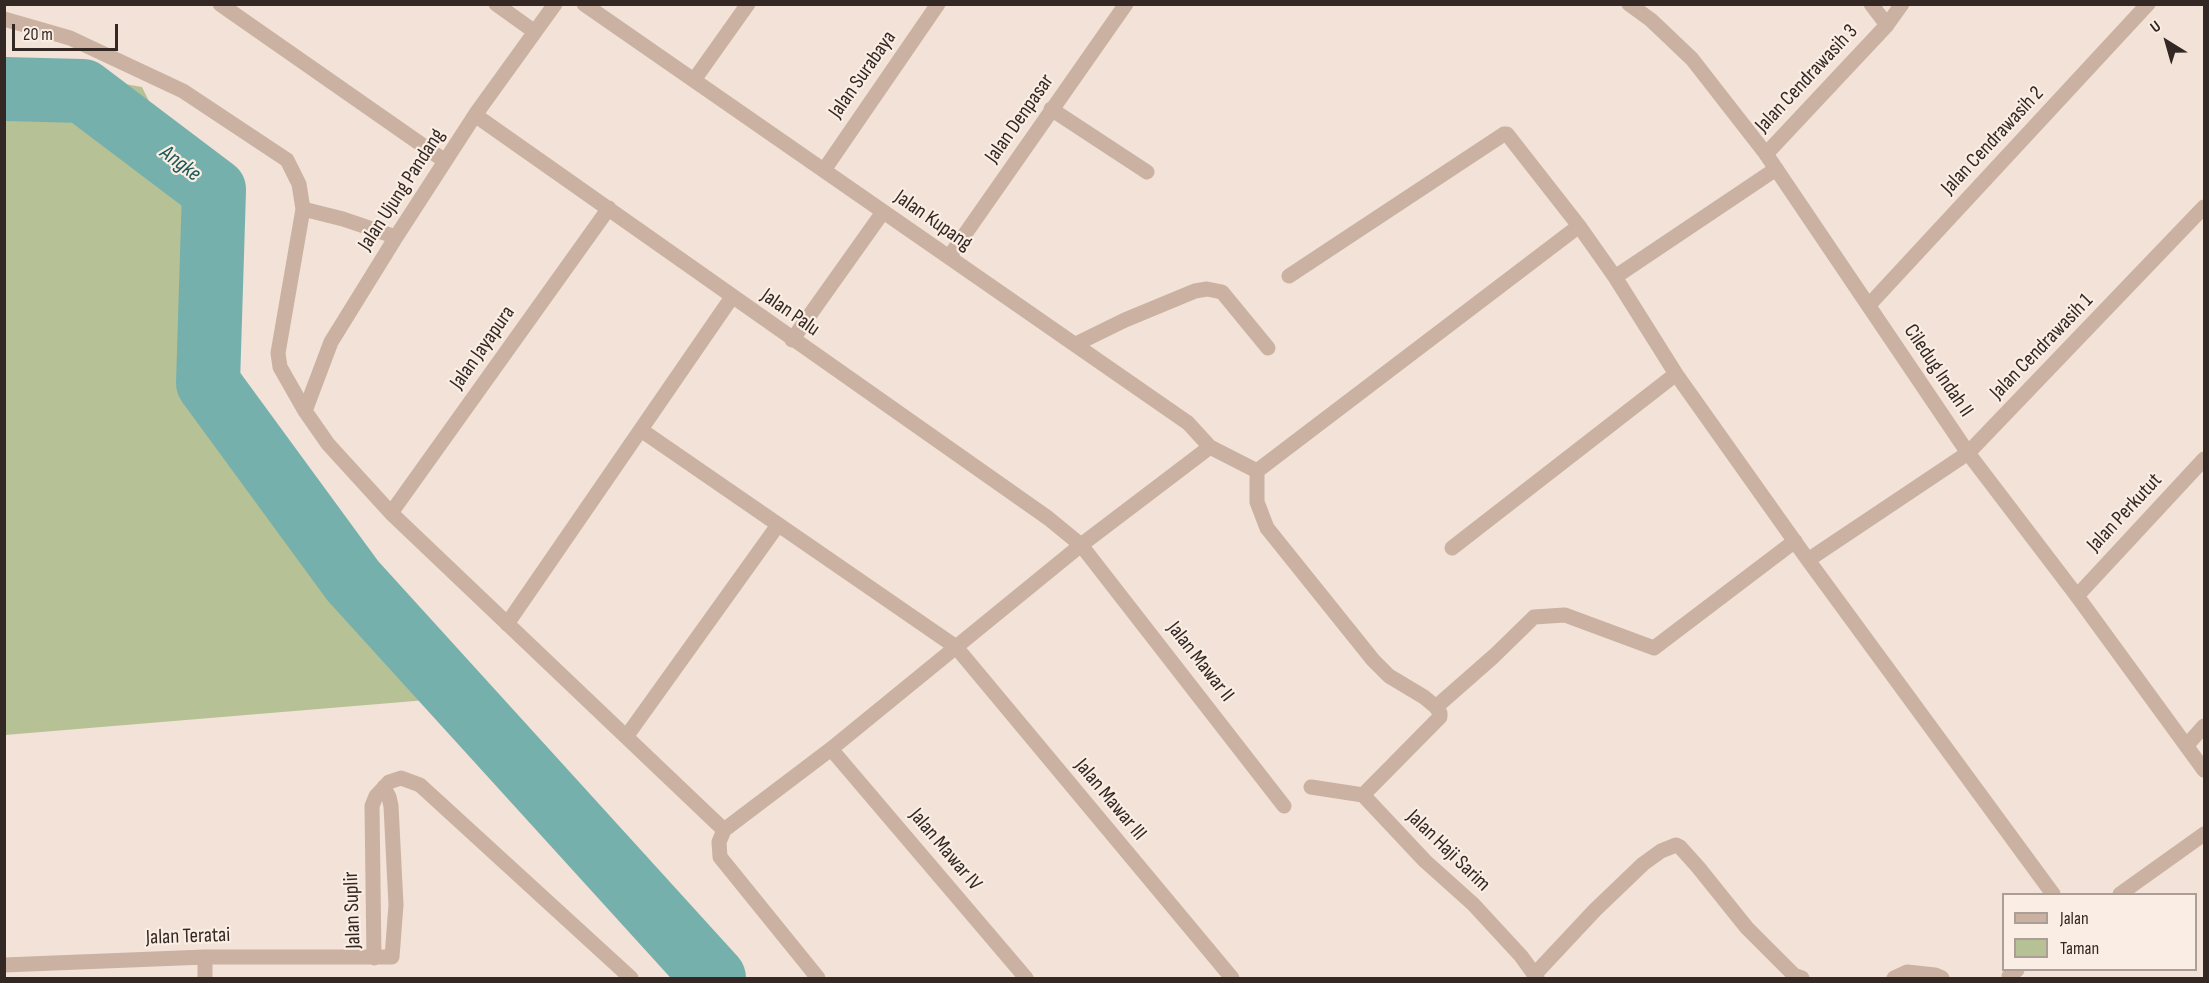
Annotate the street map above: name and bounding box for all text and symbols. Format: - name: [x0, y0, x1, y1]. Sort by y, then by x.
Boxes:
- scale bar: [15, 12, 122, 50]
- north arrow: [2137, 12, 2197, 72]
- text: U: [2147, 17, 2165, 37]
- street label: Jalan Cendrawasih 3: [1750, 20, 1864, 138]
- text: 20 m: [23, 24, 53, 45]
- street label: Jalan Surabaya: [824, 27, 902, 123]
- street label: Jalan Denpasar: [980, 70, 1060, 168]
- street label: Jalan Cendrawasih 2: [1937, 82, 2049, 200]
- street label: Jalan Ujung Pandang: [353, 124, 451, 256]
- water label: Angke: [154, 140, 206, 188]
- street label: Jalan Kupang: [889, 185, 977, 257]
- street label: Jalan Palu: [756, 284, 824, 342]
- street label: Jalan Cendrawasih 1: [1985, 289, 2099, 405]
- street label: Jalan Jayapura: [445, 301, 521, 395]
- street label: Ciledug Indah II: [1898, 320, 1978, 422]
- street label: Jalan Perkutut: [2082, 468, 2168, 558]
- street label: Jalan Mawar II: [1161, 617, 1239, 707]
- street label: Jalan Mawar III: [1069, 754, 1151, 846]
- street label: Jalan Mawar IV: [903, 804, 987, 896]
- street label: Jalan Haji Sarim: [1401, 805, 1495, 897]
- street label: Jalan Suplir: [339, 871, 367, 949]
- legend: [2002, 893, 2197, 971]
- text: Jalan: [2060, 908, 2089, 929]
- street label: Jalan Teratai: [145, 923, 231, 951]
- text: Taman: [2060, 938, 2099, 959]

